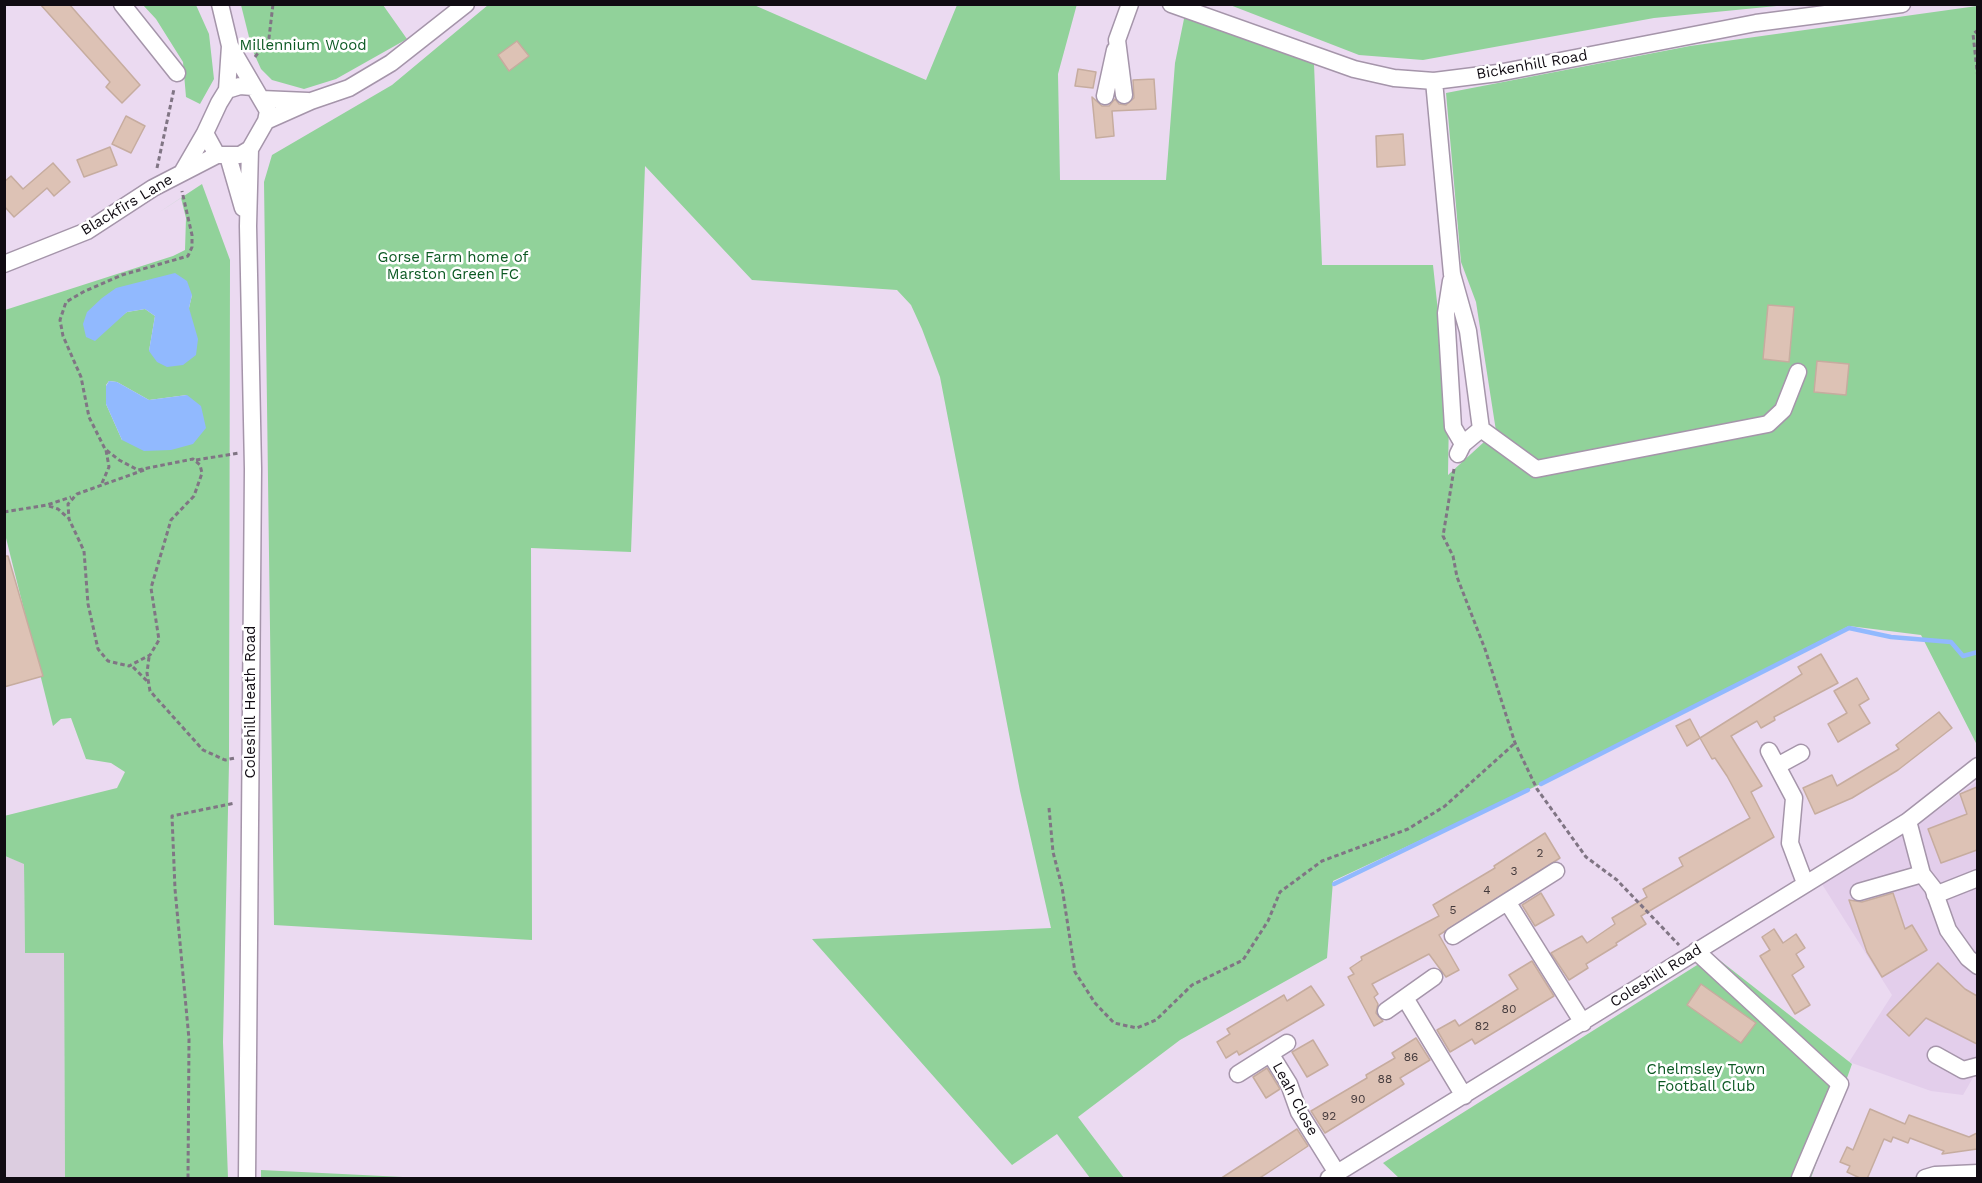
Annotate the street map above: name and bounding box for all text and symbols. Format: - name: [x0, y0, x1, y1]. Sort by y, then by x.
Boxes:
- park label: Millennium Wood: [239, 37, 367, 55]
- street label: Bickenhill Road: [1475, 46, 1589, 84]
- street label: Blackfirs Lane: [78, 171, 176, 239]
- park label: Gorse Farm home of Marston Green FC: [378, 249, 528, 284]
- street label: Coleshill Heath Road: [242, 625, 260, 779]
- house number: 2: [1537, 846, 1543, 860]
- house number: 3: [1511, 864, 1517, 878]
- house number: 4: [1483, 883, 1491, 897]
- house number: 5: [1450, 903, 1456, 917]
- street label: Coleshill Road: [1607, 941, 1705, 1011]
- house number: 80: [1502, 1002, 1516, 1016]
- house number: 82: [1475, 1019, 1489, 1033]
- house number: 86: [1404, 1050, 1418, 1064]
- street label: Leah Close: [1268, 1059, 1322, 1139]
- park label: Chelmsley Town Football Club: [1647, 1061, 1765, 1096]
- house number: 88: [1378, 1072, 1392, 1086]
- house number: 90: [1351, 1092, 1365, 1106]
- house number: 92: [1322, 1109, 1336, 1123]

